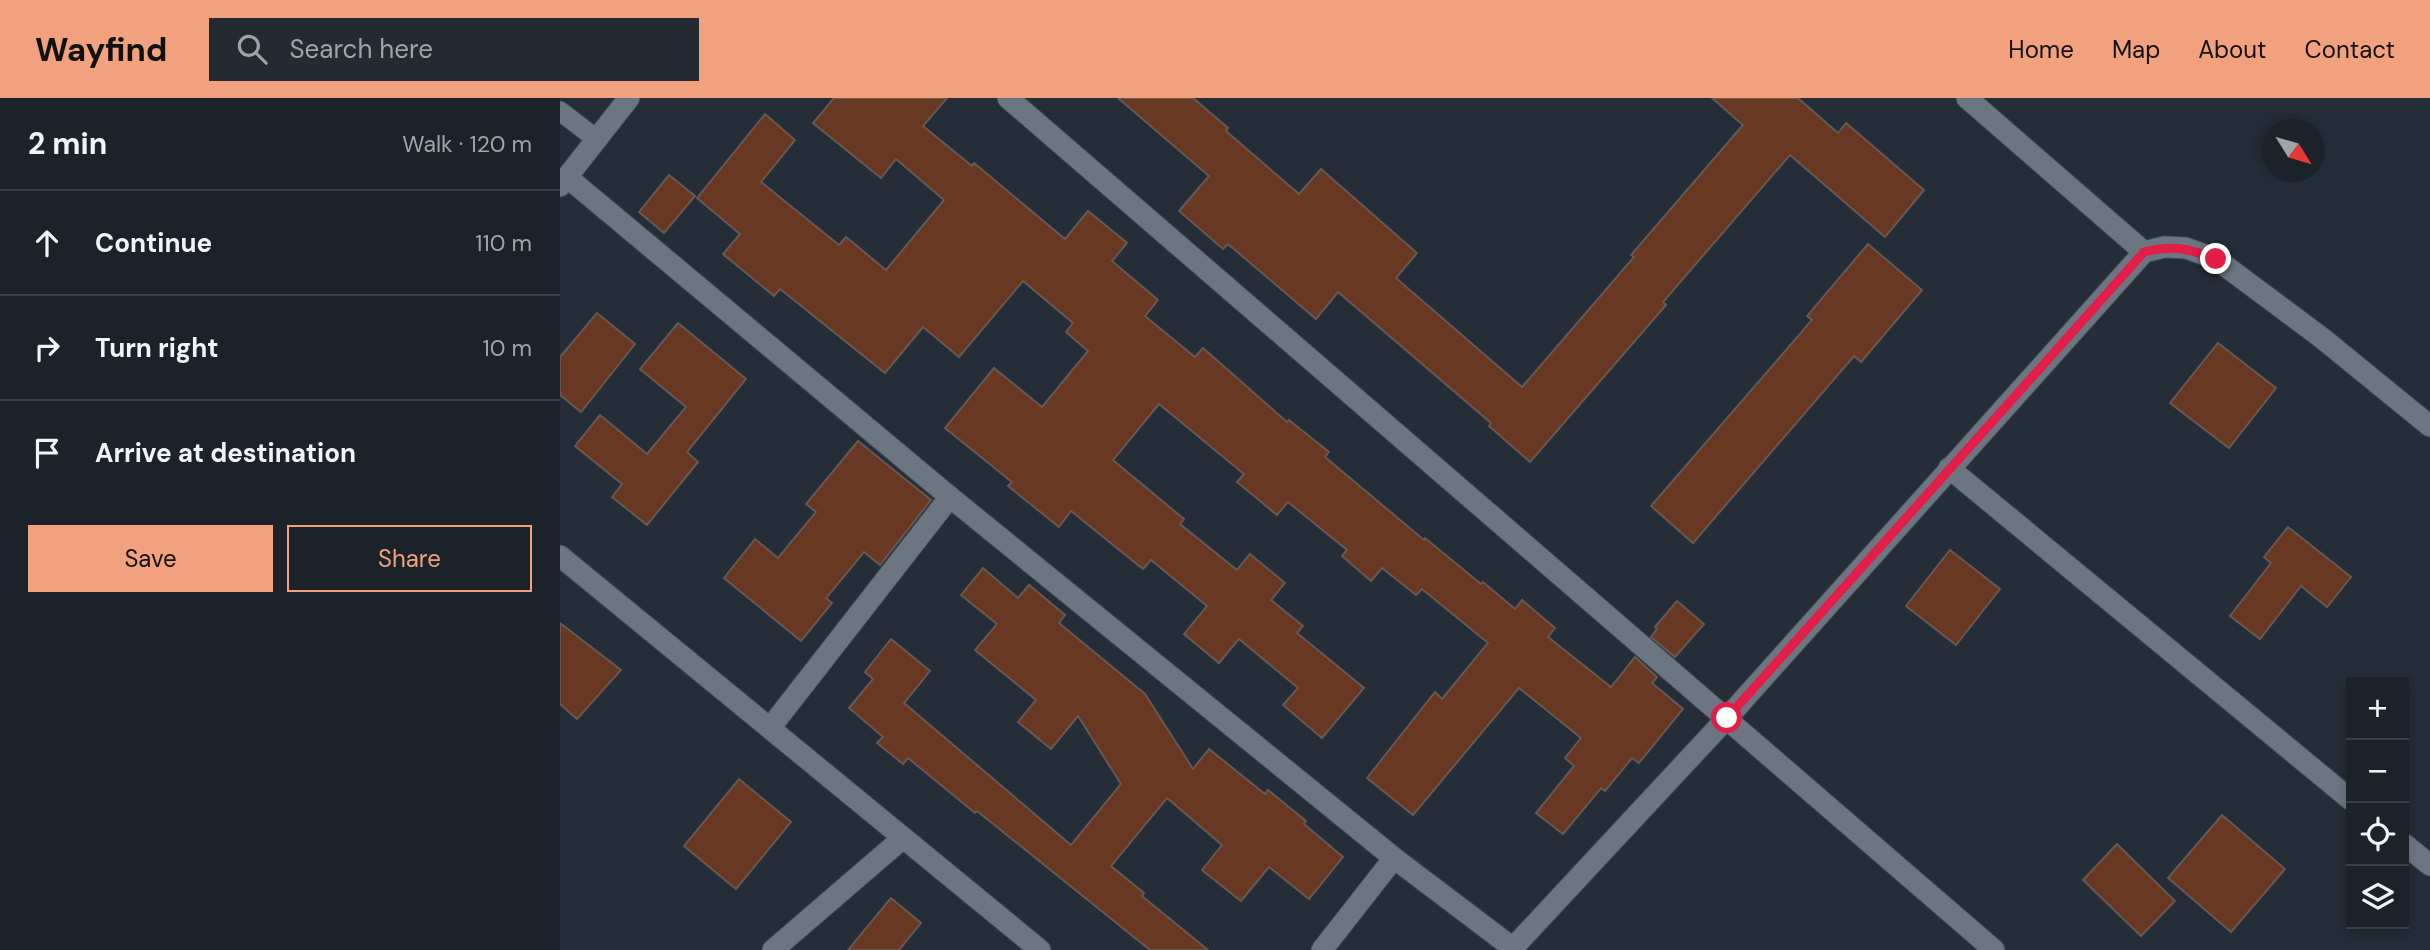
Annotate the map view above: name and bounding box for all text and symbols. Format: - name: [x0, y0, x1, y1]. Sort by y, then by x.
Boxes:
- search box: [209, 18, 699, 81]
- text: Wayfind: [35, 28, 167, 71]
- icon: search: [233, 30, 271, 68]
- text: Search here: [289, 32, 433, 66]
- text: Home: [2008, 34, 2074, 65]
- text: Map: [2112, 34, 2160, 65]
- text: About: [2198, 34, 2267, 65]
- text: Contact: [2305, 34, 2395, 65]
- north arrow: [2262, 119, 2325, 182]
- text: 2 min: [28, 124, 107, 163]
- text: Walk · 120 m: [402, 129, 532, 159]
- icon: ahead: [28, 224, 66, 262]
- text: Continue: [95, 226, 212, 260]
- text: 110 m: [475, 228, 532, 258]
- route end: [2200, 243, 2231, 274]
- icon: right: [28, 329, 66, 367]
- text: Turn right: [95, 331, 219, 365]
- text: 10 m: [482, 333, 532, 363]
- icon: arrive: [28, 434, 66, 472]
- text: Arrive at destination: [95, 436, 356, 470]
- button: Save: [28, 525, 273, 592]
- button: Share: [287, 525, 532, 592]
- map controls: [2346, 677, 2409, 929]
- button: +: [2346, 677, 2409, 740]
- route start: [1711, 702, 1742, 733]
- button: −: [2346, 740, 2409, 803]
- button: locate: [2346, 803, 2409, 866]
- button: layers: [2346, 866, 2409, 929]

